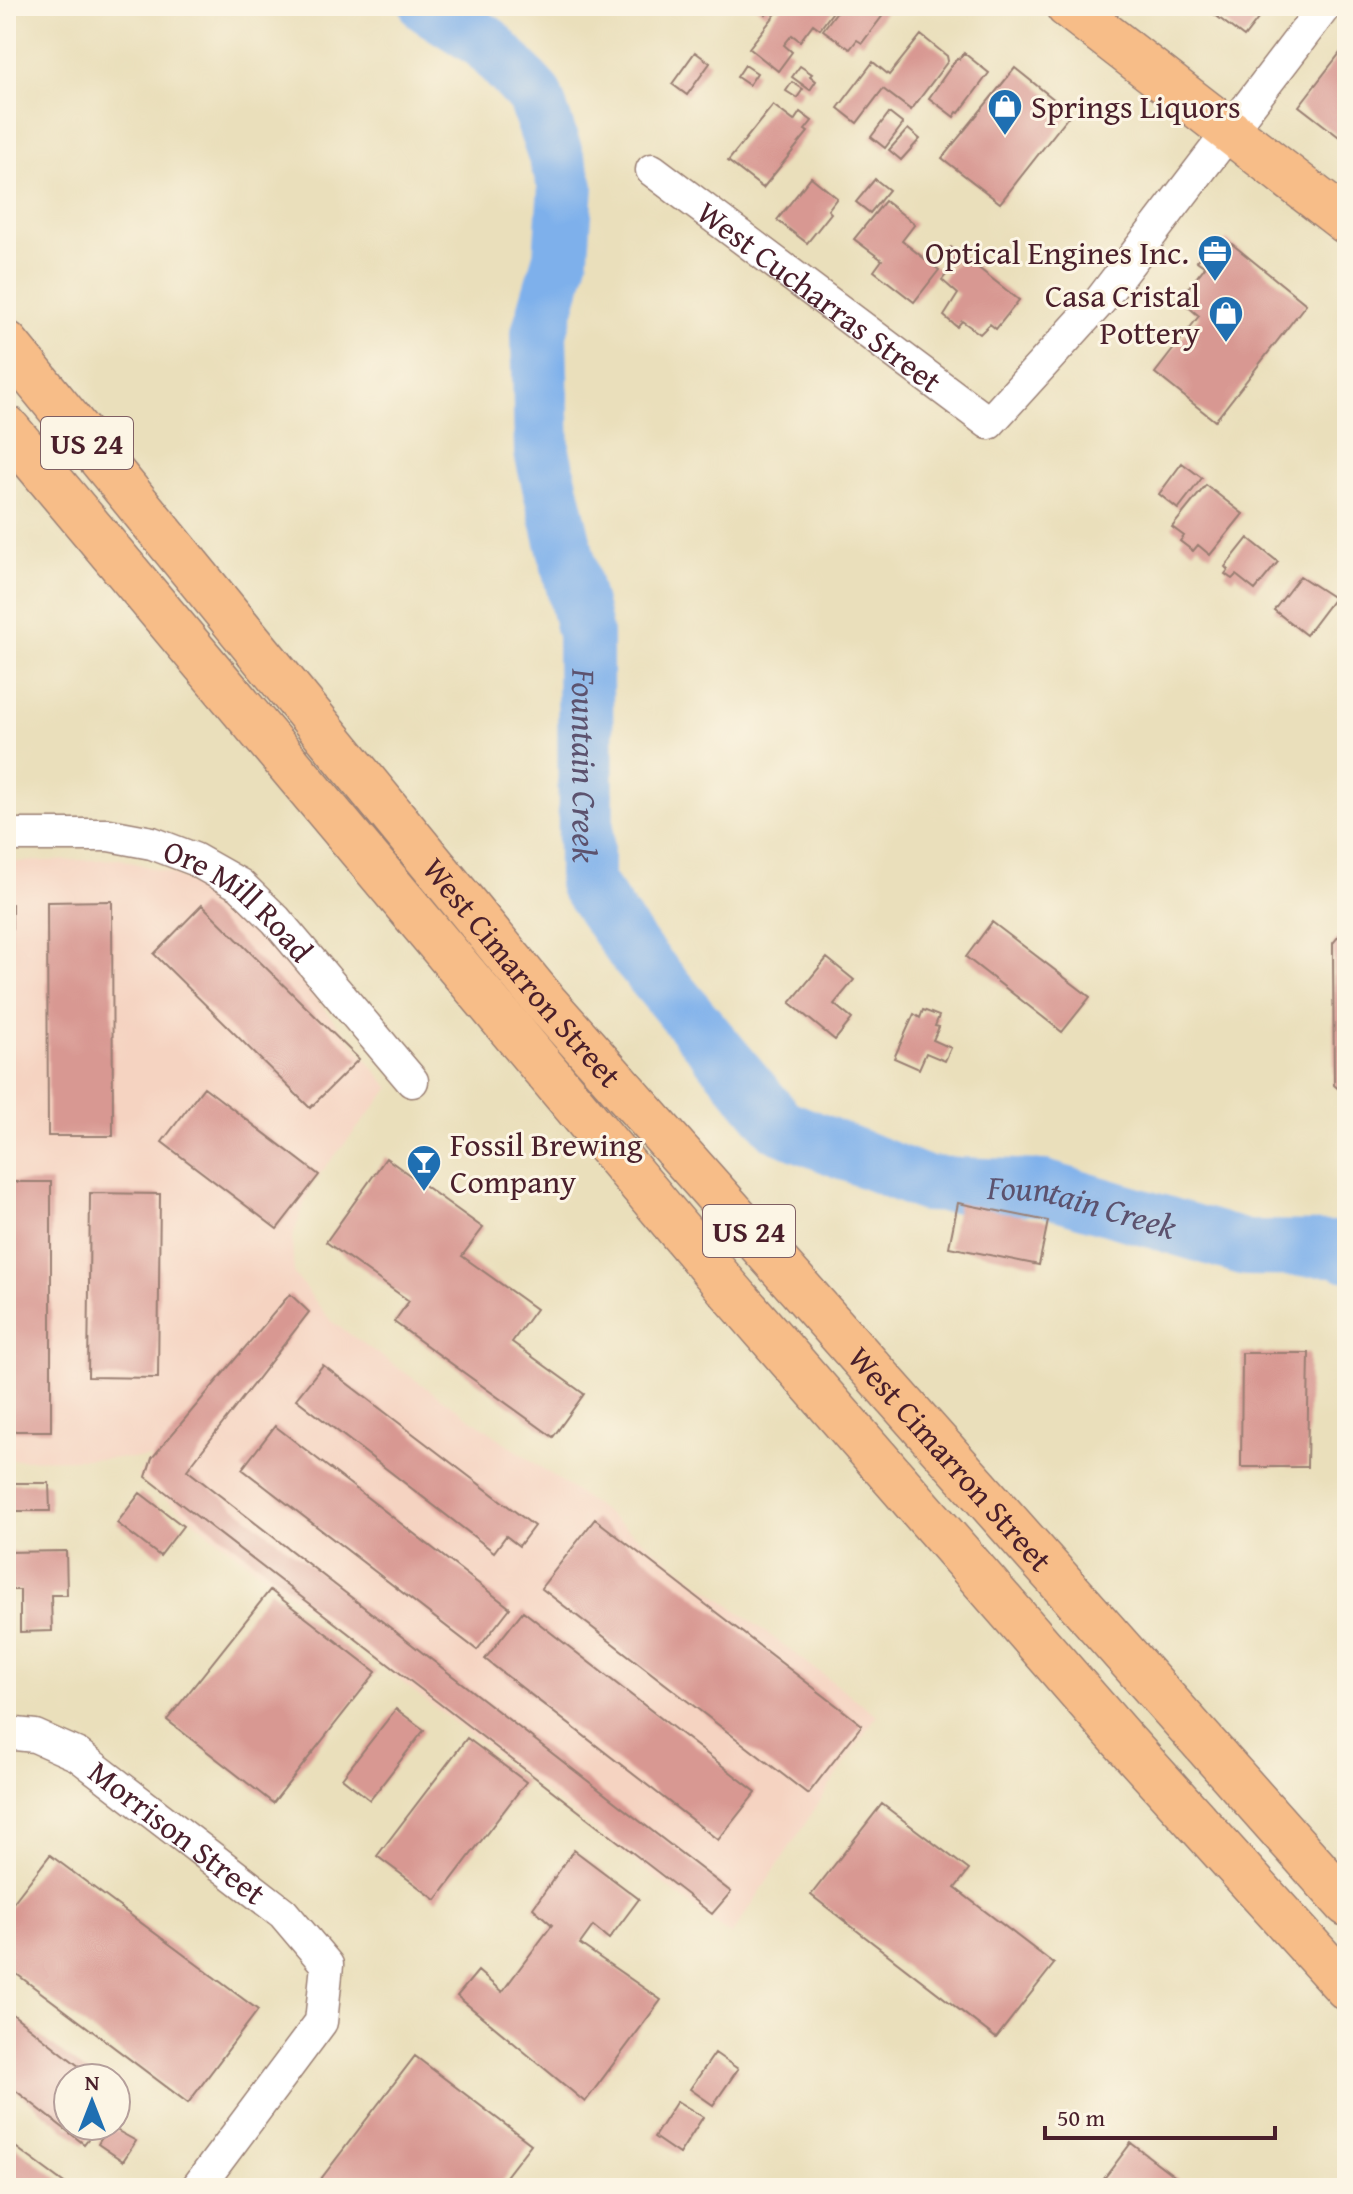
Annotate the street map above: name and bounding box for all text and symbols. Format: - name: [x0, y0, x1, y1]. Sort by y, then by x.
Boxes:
- place label: Springs Liquors: [1031, 83, 1241, 130]
- shop icon: Springs Liquors: [986, 87, 1024, 137]
- street label: West Cucharras Street: [688, 189, 952, 404]
- place label: Optical Engines Inc.: [925, 229, 1189, 276]
- office icon: Optical Engines Inc.: [1196, 233, 1234, 283]
- place label: Casa Cristal Pottery: [1045, 272, 1200, 356]
- shop icon: Casa Cristal Pottery: [1207, 294, 1245, 344]
- road number: US 24: [41, 417, 133, 469]
- water label: Fountain Creek: [561, 667, 610, 863]
- street label: Ore Mill Road: [157, 826, 325, 972]
- street label: West Cimarron Street: [412, 847, 633, 1097]
- place label: Fossil Brewing Company: [450, 1121, 643, 1205]
- bar icon: Fossil Brewing Company: [405, 1143, 443, 1193]
- water label: Fountain Creek: [985, 1162, 1183, 1251]
- road number: US 24: [703, 1205, 795, 1257]
- street label: West Cimarron Street: [838, 1335, 1064, 1582]
- street label: Morrison Street: [79, 1748, 276, 1915]
- north arrow: [52, 2062, 132, 2142]
- text: N: [85, 2066, 100, 2098]
- scale bar: [1045, 2090, 1275, 2140]
- text: 50 m: [1057, 2100, 1105, 2135]

